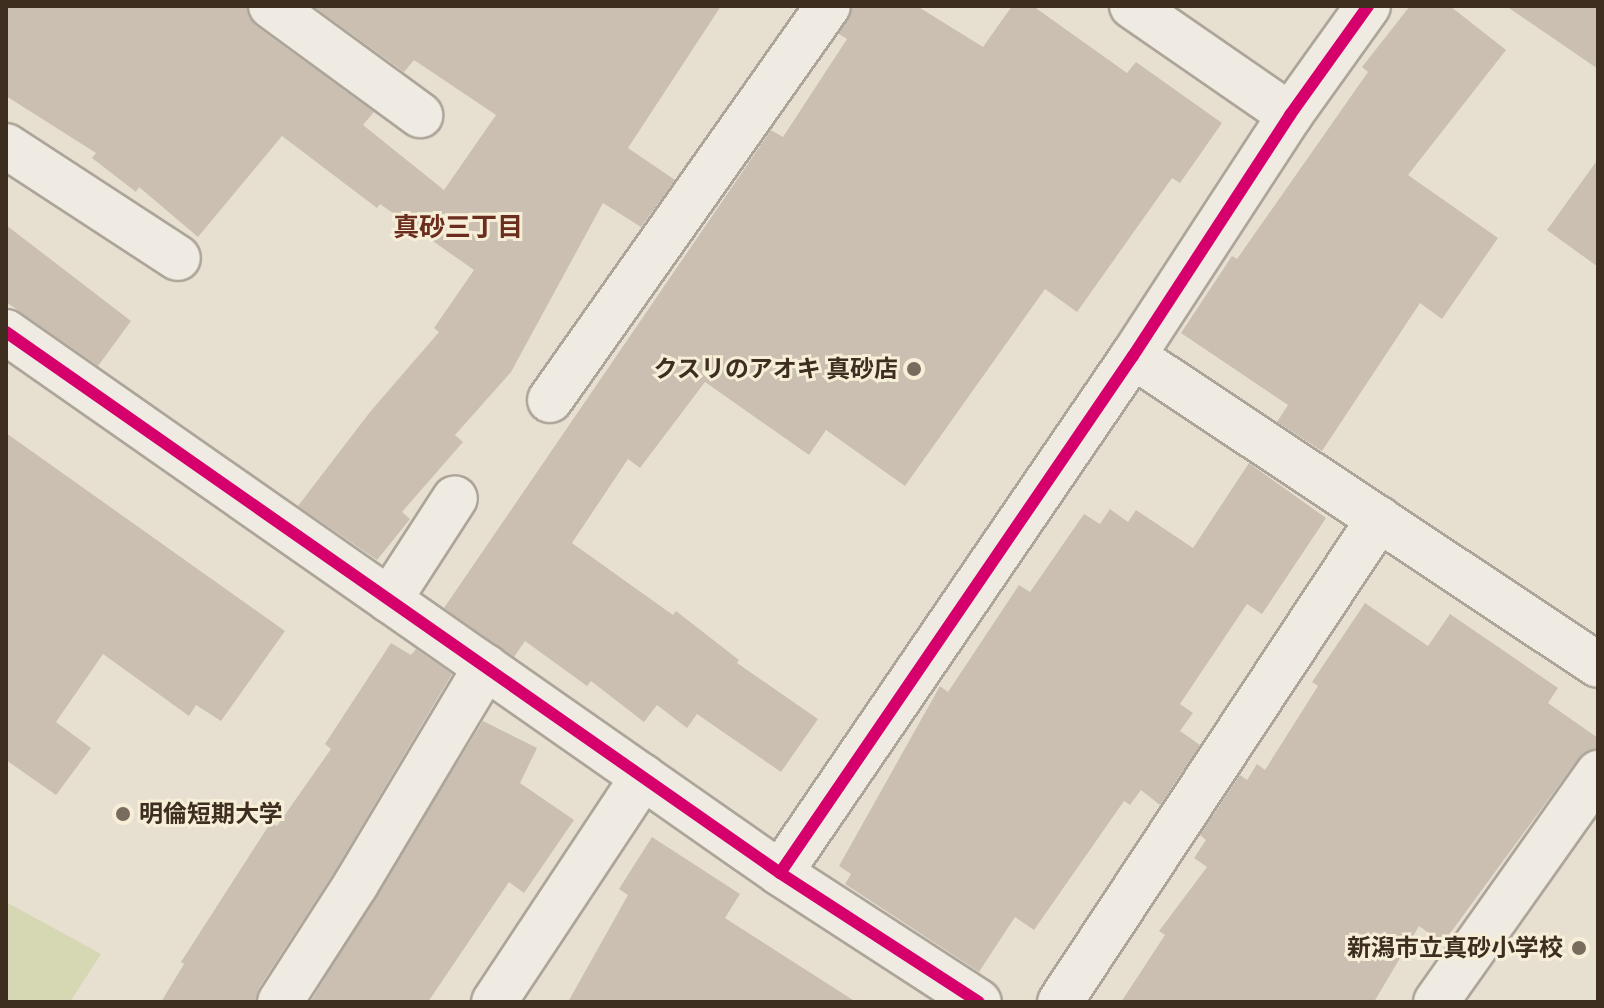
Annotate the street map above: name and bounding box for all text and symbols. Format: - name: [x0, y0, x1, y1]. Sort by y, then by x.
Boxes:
- district label: 真砂三丁目: [393, 212, 523, 244]
- place label: クスリのアオキ 真砂店: [653, 355, 898, 383]
- marker: クスリのアオキ 真砂店: [905, 360, 923, 378]
- place label: 明倫短期大学: [139, 800, 283, 828]
- marker: 明倫短期大学: [114, 805, 132, 823]
- place label: 新潟市立真砂小学校: [1347, 934, 1563, 962]
- marker: 新潟市立真砂小学校: [1570, 939, 1588, 957]

